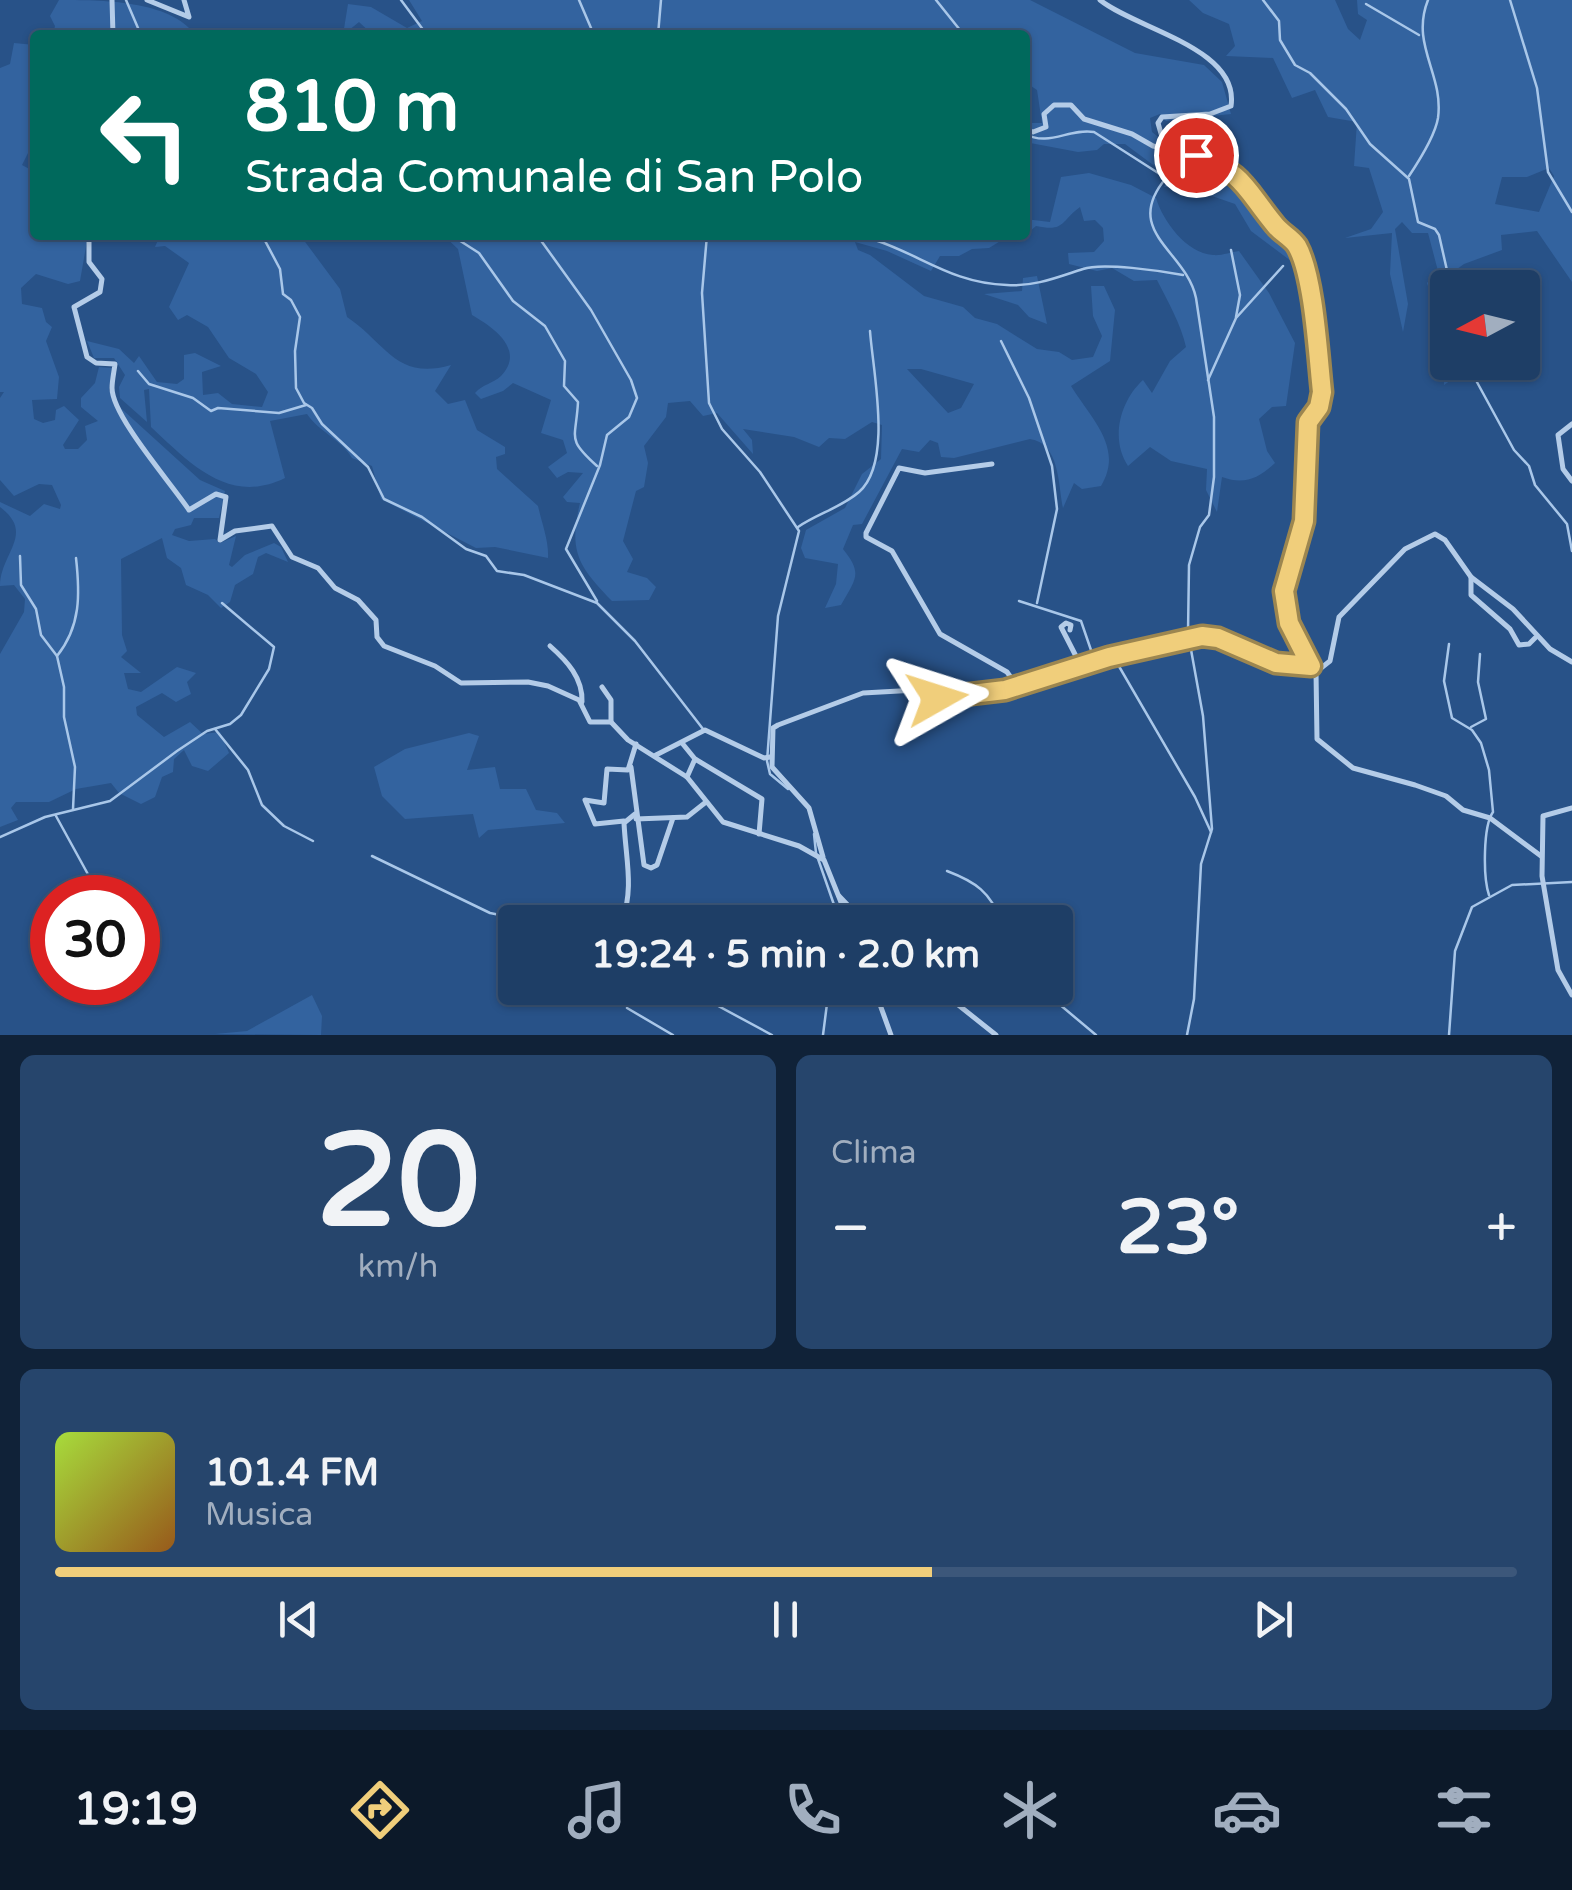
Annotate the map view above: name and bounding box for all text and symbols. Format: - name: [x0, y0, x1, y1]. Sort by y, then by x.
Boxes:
- text: 810 m: [245, 66, 459, 150]
- icon: left: [80, 70, 210, 200]
- pin: [1154, 113, 1239, 198]
- icon: arrive: [1169, 128, 1224, 183]
- text: Strada Comunale di San Polo: [245, 151, 863, 205]
- north arrow: [1430, 270, 1540, 380]
- map controls: [1430, 270, 1540, 380]
- position arrow: [885, 646, 989, 750]
- speed limit sign: 30: [30, 875, 160, 1005]
- text: 19:24 · 5 min · 2.0 km: [591, 932, 980, 978]
- text: 20: [316, 1105, 480, 1261]
- text: Clima: [831, 1134, 917, 1172]
- text: 23°: [1117, 1183, 1239, 1273]
- text: −: [831, 1196, 870, 1262]
- text: +: [1486, 1196, 1517, 1262]
- text: km/h: [358, 1248, 438, 1286]
- text: 101.4 FM: [205, 1450, 379, 1496]
- text: Musica: [205, 1496, 313, 1534]
- icon: previous: [271, 1592, 326, 1647]
- icon: pause: [758, 1592, 813, 1647]
- icon: next: [1246, 1592, 1301, 1647]
- icon: directions: [345, 1775, 415, 1845]
- icon: music: [562, 1775, 632, 1845]
- icon: phone: [778, 1775, 848, 1845]
- icon: climate: [995, 1775, 1065, 1845]
- icon: car: [1212, 1775, 1282, 1845]
- icon: filters: [1429, 1775, 1499, 1845]
- text: 19:19: [73, 1783, 198, 1837]

